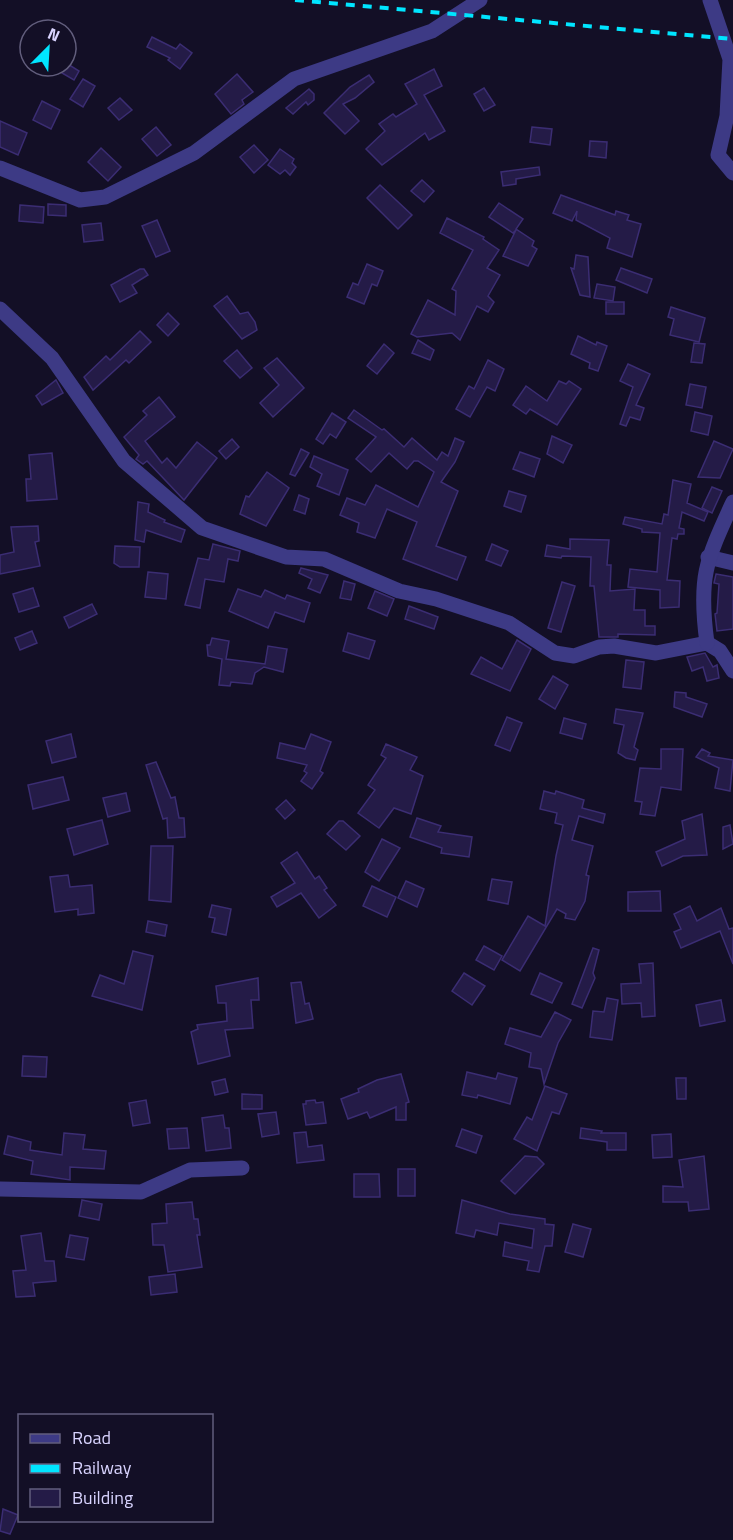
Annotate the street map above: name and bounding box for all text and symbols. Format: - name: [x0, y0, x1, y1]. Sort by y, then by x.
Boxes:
- north arrow: [18, 18, 78, 78]
- text: N: [44, 21, 64, 48]
- legend: [18, 1414, 213, 1522]
- text: Road: [72, 1424, 111, 1451]
- text: Railway: [72, 1454, 132, 1481]
- text: Building: [72, 1484, 133, 1511]

